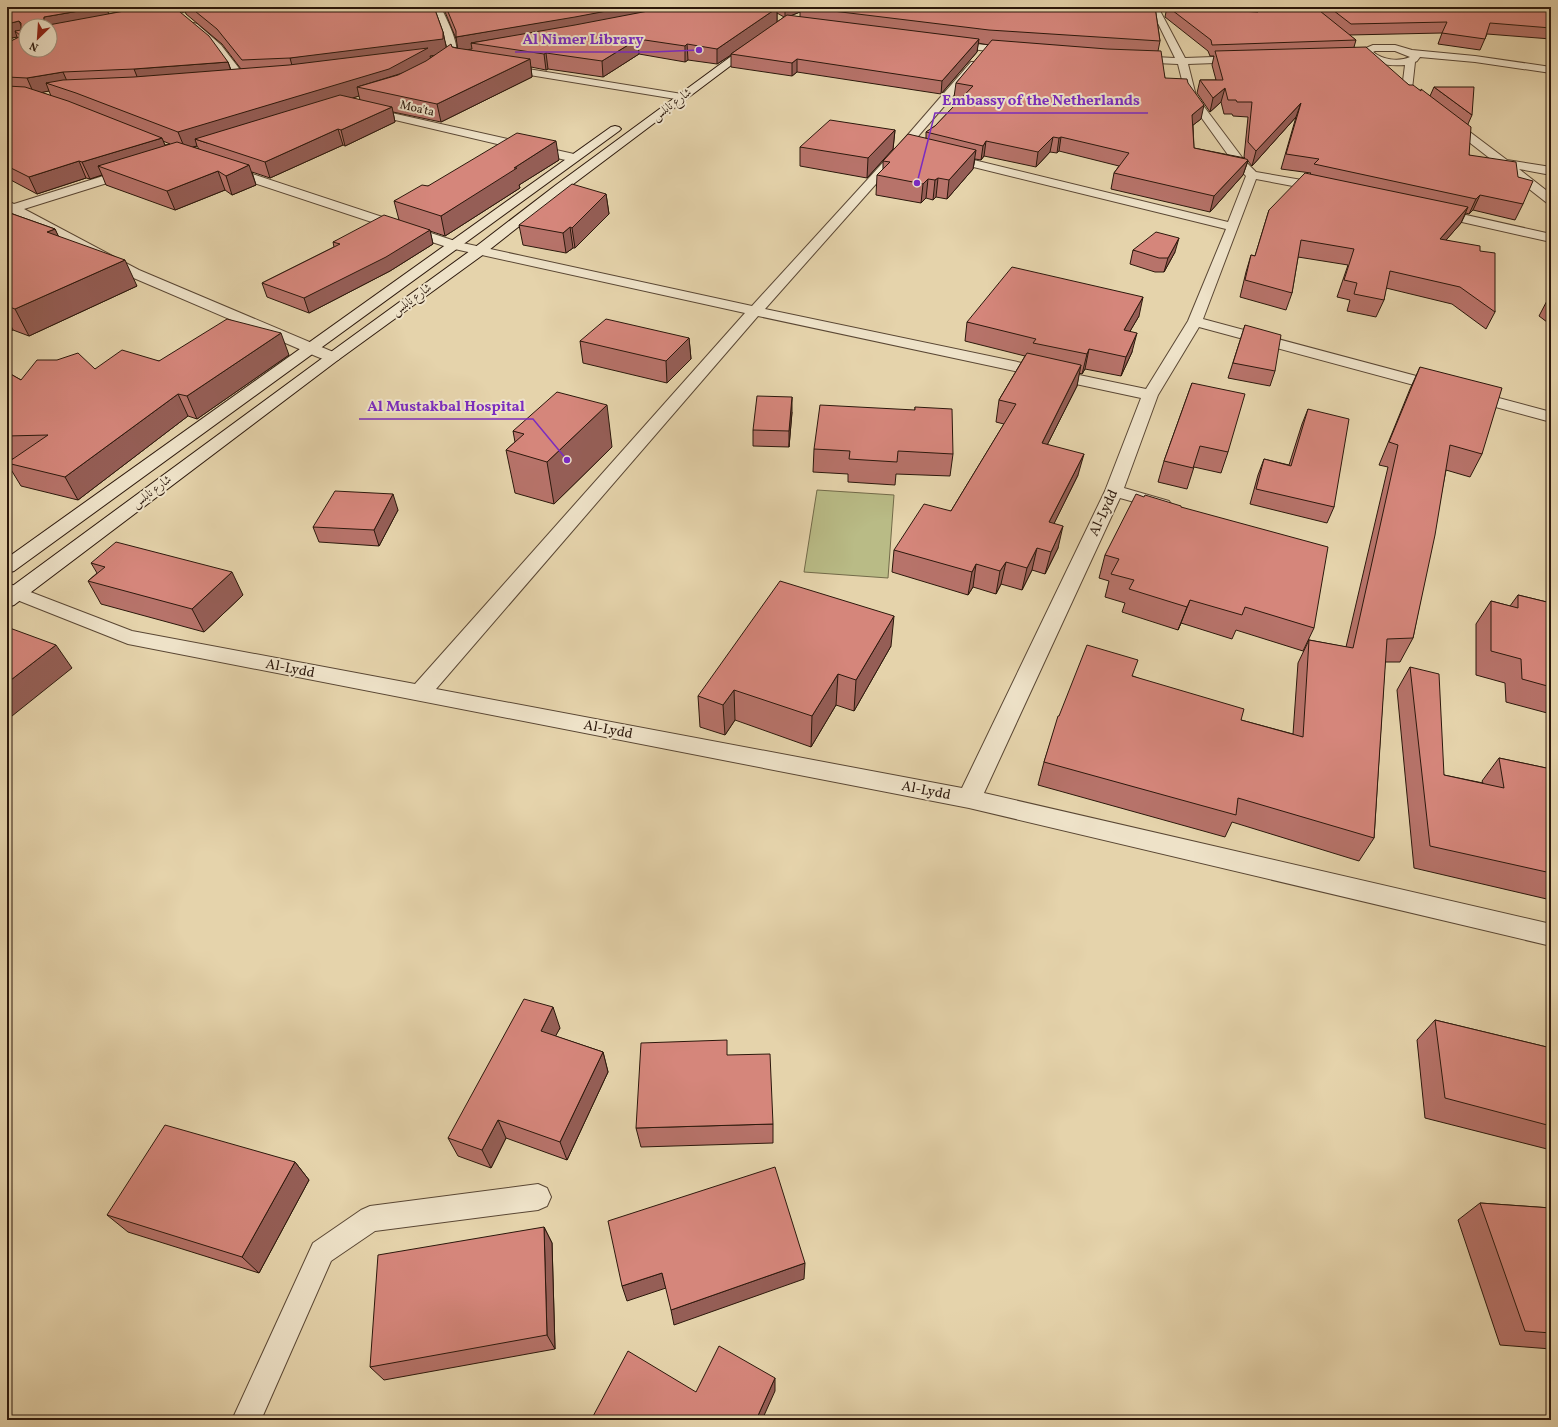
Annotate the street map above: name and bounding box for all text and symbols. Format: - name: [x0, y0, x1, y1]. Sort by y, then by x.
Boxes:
- north arrow: [18, 18, 58, 58]
- callout: Al Nimer Library: [515, 25, 652, 52]
- text: Al Nimer Library: [522, 30, 644, 51]
- text: N: [28, 37, 41, 54]
- street label: شارع نابلس: [649, 85, 696, 127]
- callout: Embassy of the Netherlands: [935, 86, 1148, 113]
- text: Embassy of the Netherlands: [942, 91, 1140, 112]
- street label: Moa'ta: [398, 97, 436, 121]
- street label: شارع نابلس: [389, 280, 437, 322]
- callout: Al Mustakbal Hospital: [359, 392, 533, 419]
- text: Al Mustakbal Hospital: [367, 397, 525, 418]
- street label: شارع نابلس: [129, 472, 176, 514]
- street label: Al-Lydd: [1085, 486, 1123, 539]
- street label: Al-Lydd: [264, 655, 316, 683]
- street label: Al-Lydd: [582, 716, 634, 744]
- street label: Al-Lydd: [900, 777, 952, 805]

